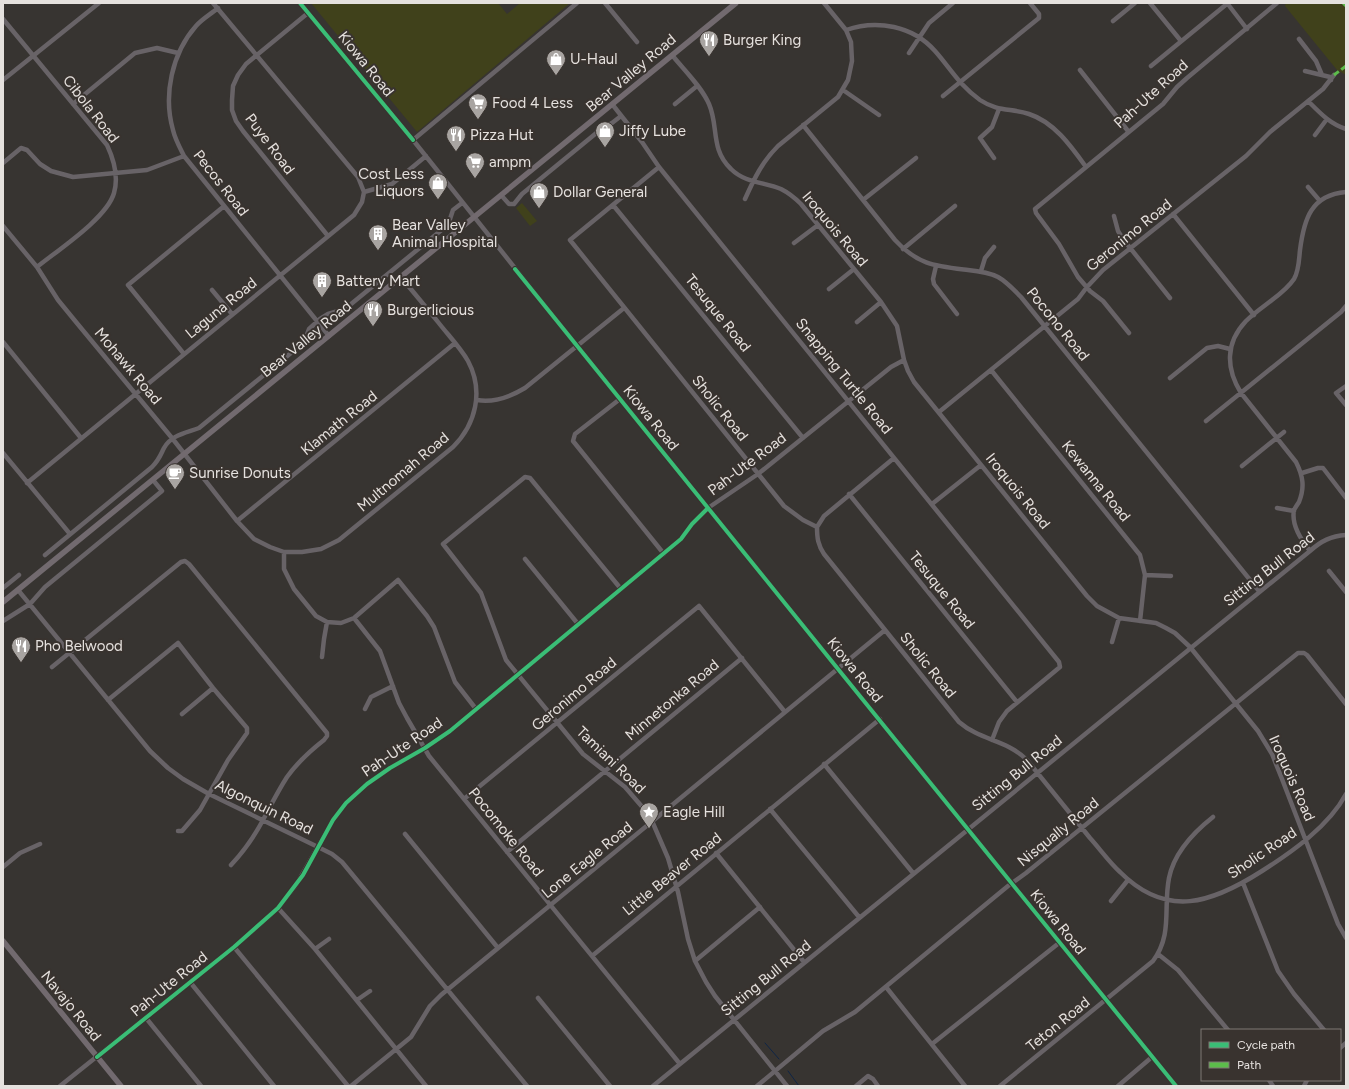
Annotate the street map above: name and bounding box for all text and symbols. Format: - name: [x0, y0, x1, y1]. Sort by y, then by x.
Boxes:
- street label: Kiowa Road: [334, 28, 398, 100]
- restaurant icon: Burger King: [698, 29, 720, 57]
- street label: Bear Valley Road: [582, 30, 680, 116]
- place label: Burger King: [723, 31, 801, 49]
- shop icon: U-Haul: [545, 48, 567, 76]
- place label: U-Haul: [570, 50, 617, 68]
- street label: Pah-Ute Road: [1110, 56, 1192, 132]
- street label: Cibola Road: [59, 72, 123, 146]
- supermarket icon: Food 4 Less: [467, 92, 489, 120]
- place label: Food 4 Less: [492, 94, 573, 112]
- street label: Puye Road: [241, 110, 299, 178]
- shop icon: Jiffy Lube: [594, 120, 616, 148]
- place label: Jiffy Lube: [619, 122, 686, 140]
- restaurant icon: Pizza Hut: [445, 124, 467, 152]
- place label: Pizza Hut: [470, 126, 534, 144]
- street label: Pecos Road: [190, 146, 252, 220]
- supermarket icon: ampm: [464, 151, 486, 179]
- place label: ampm: [489, 153, 531, 171]
- place label: Cost Less Liquors: [358, 165, 424, 200]
- shop icon: Cost Less Liquors: [427, 172, 449, 200]
- shop icon: Dollar General: [528, 181, 550, 209]
- place label: Dollar General: [553, 183, 647, 201]
- street label: Iroquois Road: [798, 188, 872, 270]
- street label: Geronimo Road: [1083, 195, 1175, 275]
- place label: Bear Valley Animal Hospital: [392, 216, 497, 251]
- building icon: Bear Valley Animal Hospital: [367, 223, 389, 251]
- building icon: Battery Mart: [311, 270, 333, 298]
- street label: Tesuque Road: [681, 271, 755, 355]
- place label: Battery Mart: [336, 272, 420, 290]
- street label: Laguna Road: [182, 274, 260, 342]
- street label: Pocono Road: [1023, 284, 1093, 364]
- street label: Bear Valley Road: [257, 297, 355, 381]
- restaurant icon: Burgerlicious: [362, 299, 384, 327]
- place label: Burgerlicious: [387, 301, 474, 319]
- street label: Snapping Turtle Road: [792, 314, 896, 438]
- street label: Mohawk Road: [91, 324, 165, 408]
- street label: Sholic Road: [688, 371, 752, 445]
- street label: Kiowa Road: [619, 382, 683, 454]
- street label: Klamath Road: [297, 387, 381, 459]
- street label: Multnomah Road: [354, 428, 452, 516]
- street label: Pah-Ute Road: [704, 429, 790, 499]
- street label: Kewanna Road: [1058, 437, 1134, 525]
- street label: Iroquois Road: [982, 449, 1054, 533]
- cafe icon: Sunrise Donuts: [164, 462, 186, 490]
- place label: Sunrise Donuts: [189, 464, 291, 482]
- street label: Sitting Bull Road: [1220, 528, 1318, 610]
- street label: Tesuque Road: [905, 548, 979, 632]
- street label: Sholic Road: [896, 628, 960, 702]
- street label: Kiowa Road: [823, 634, 887, 706]
- restaurant icon: Pho Belwood: [10, 635, 32, 663]
- place label: Pho Belwood: [35, 637, 123, 655]
- street label: Geronimo Road: [528, 653, 620, 735]
- street label: Minnetonka Road: [621, 656, 723, 744]
- street label: Pah-Ute Road: [358, 713, 446, 781]
- street label: Tamiani Road: [573, 723, 649, 797]
- street label: Sitting Bull Road: [968, 731, 1066, 815]
- street label: Iroquois Road: [1265, 732, 1319, 824]
- street label: Algonquin Road: [212, 776, 316, 838]
- street label: Pocomoke Road: [465, 784, 547, 880]
- street label: Nisqually Road: [1014, 794, 1102, 870]
- place icon: Eagle Hill: [638, 801, 660, 829]
- place label: Eagle Hill: [663, 803, 725, 821]
- street label: Lone Eagle Road: [538, 818, 636, 902]
- street label: Sholic Road: [1224, 823, 1300, 883]
- street label: Little Beaver Road: [619, 829, 725, 919]
- street label: Kiowa Road: [1026, 886, 1090, 958]
- street label: Sitting Bull Road: [717, 936, 815, 1020]
- street label: Pah-Ute Road: [127, 948, 211, 1020]
- street label: Navajo Road: [37, 967, 105, 1045]
- street label: Teton Road: [1023, 993, 1093, 1055]
- legend: [1201, 1029, 1341, 1081]
- text: Cycle path: [1237, 1038, 1295, 1052]
- text: Path: [1237, 1058, 1261, 1072]

